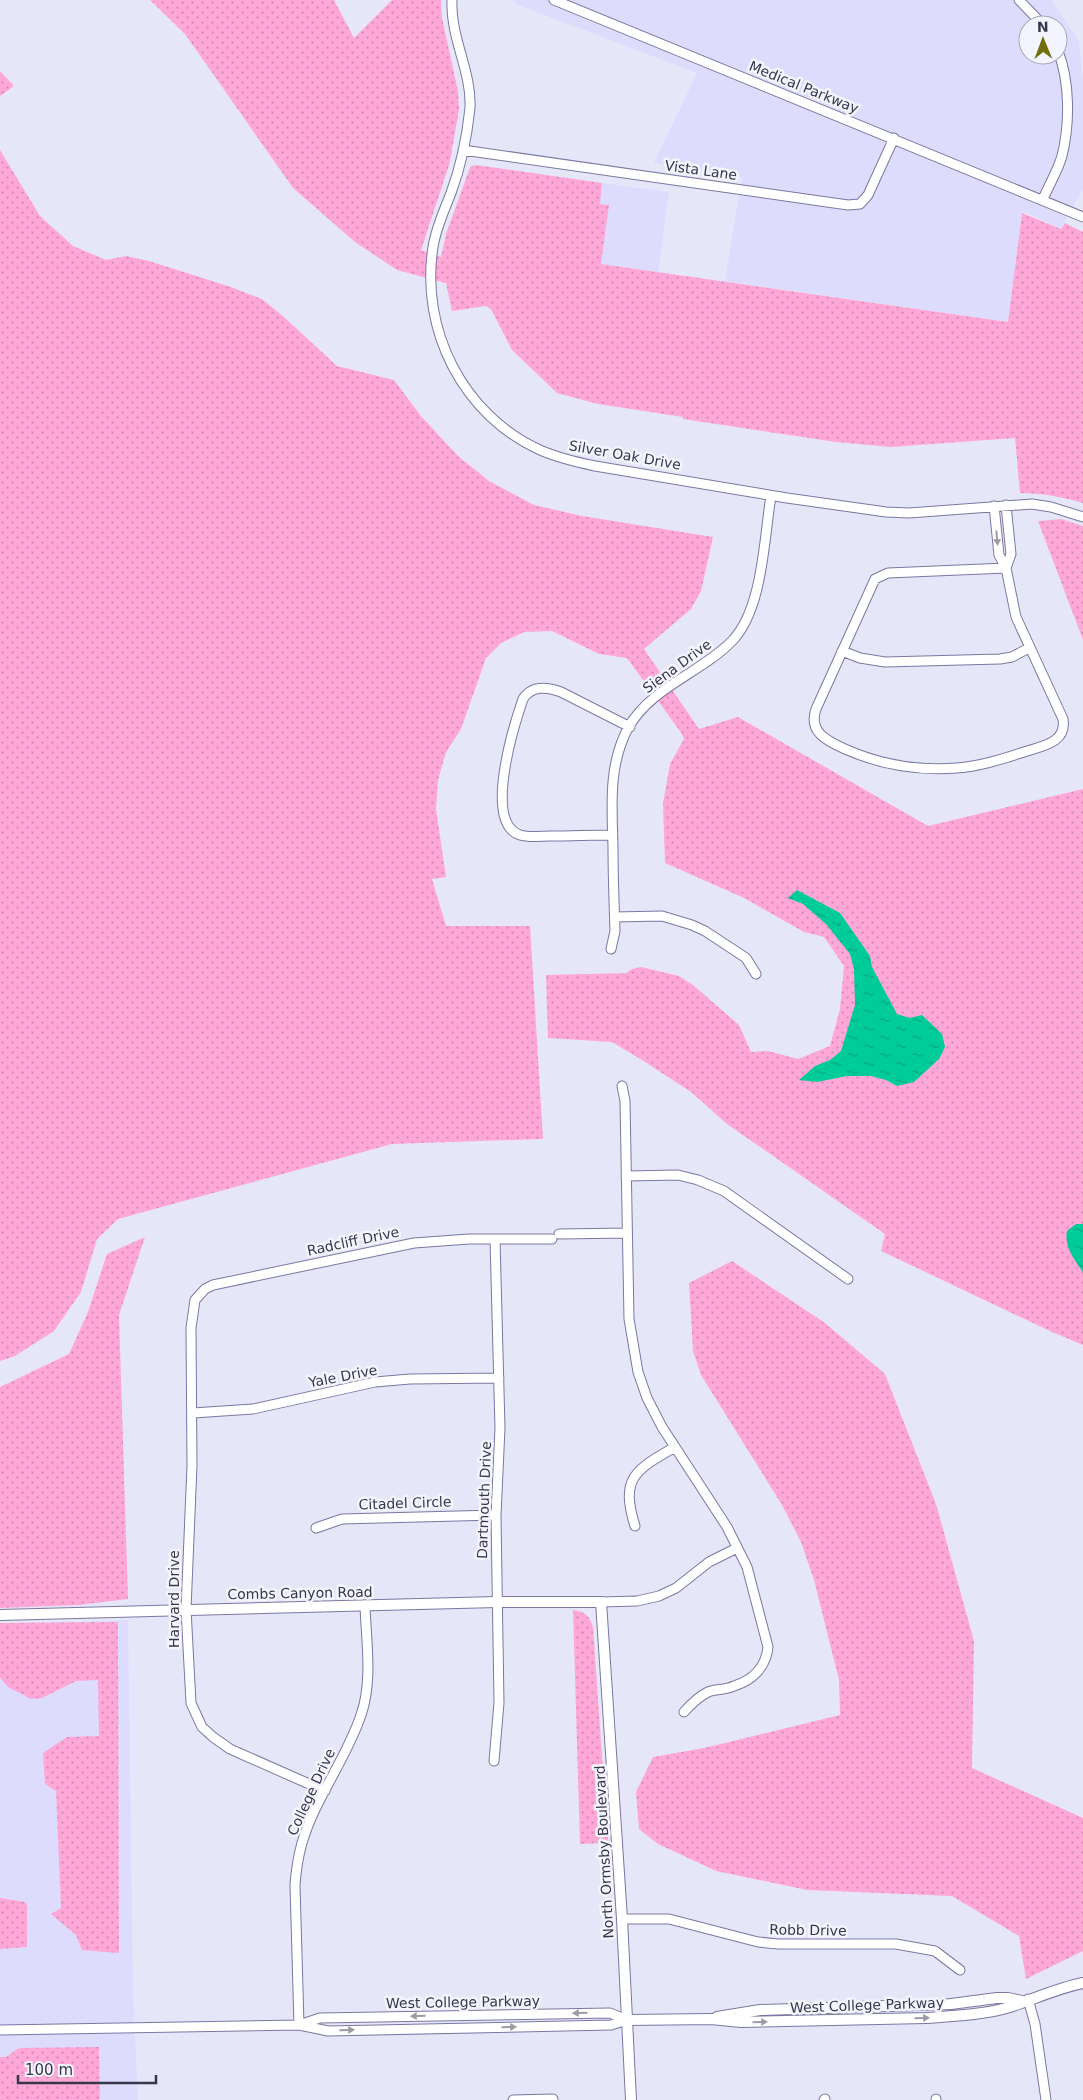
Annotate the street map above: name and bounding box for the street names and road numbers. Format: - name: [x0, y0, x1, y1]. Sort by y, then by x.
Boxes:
- street label: Medical Parkway: [747, 58, 861, 116]
- street label: Vista Lane: [664, 157, 738, 183]
- street label: Silver Oak Drive: [568, 437, 682, 473]
- street label: Siena Drive: [640, 636, 714, 696]
- street label: Radcliff Drive: [305, 1223, 401, 1259]
- street label: Yale Drive: [306, 1362, 379, 1391]
- street label: Dartmouth Drive: [474, 1441, 494, 1559]
- street label: Citadel Circle: [358, 1493, 452, 1513]
- street label: Harvard Drive: [166, 1550, 182, 1648]
- street label: Combs Canyon Road: [227, 1584, 373, 1602]
- street label: College Drive: [284, 1746, 338, 1838]
- street label: North Ormsby Boulevard: [591, 1765, 617, 1939]
- street label: Robb Drive: [769, 1921, 847, 1939]
- street label: West College Parkway: [386, 1993, 540, 2011]
- street label: West College Parkway: [790, 1994, 944, 2016]

